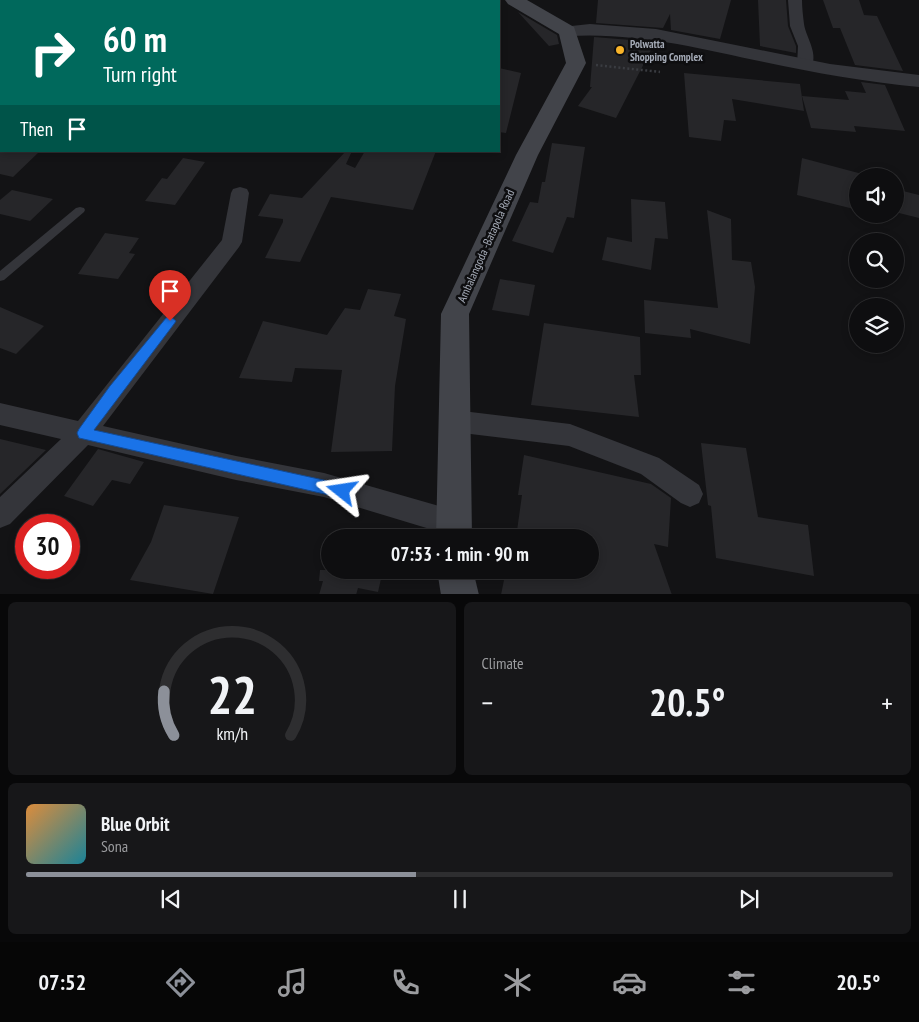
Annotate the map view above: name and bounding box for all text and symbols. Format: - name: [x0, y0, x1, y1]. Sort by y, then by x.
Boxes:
- text: 60 m: [103, 16, 167, 62]
- icon: right: [20, 20, 85, 85]
- place label: Polwatta Shopping Complex: [630, 37, 703, 64]
- marker: Polwatta Shopping Complex: [614, 44, 626, 56]
- text: Turn right: [103, 60, 177, 88]
- icon: arrive: [63, 115, 91, 143]
- text: Then: [20, 117, 53, 141]
- map controls: [849, 168, 904, 353]
- button: sound: [849, 168, 904, 223]
- street label: Ambalangoda -Batapola Road: [454, 187, 517, 305]
- button: search: [849, 233, 904, 288]
- pin: [149, 270, 191, 321]
- icon: arrive: [156, 277, 184, 305]
- button: layers: [849, 298, 904, 353]
- position arrow: [315, 464, 367, 516]
- speed limit sign: 30: [15, 514, 80, 579]
- text: 07:53 · 1 min · 90 m: [391, 542, 529, 566]
- text: Climate: [482, 653, 524, 673]
- text: 22: [207, 661, 257, 728]
- text: 20.5°: [649, 677, 725, 726]
- text: −: [482, 684, 493, 721]
- text: +: [881, 684, 893, 721]
- text: km/h: [216, 722, 248, 745]
- text: Blue Orbit: [101, 812, 170, 836]
- text: Sona: [101, 836, 128, 856]
- icon: previous: [157, 885, 185, 913]
- icon: pause: [446, 885, 474, 913]
- icon: next: [735, 885, 763, 913]
- icon: directions: [163, 965, 198, 1000]
- icon: music: [275, 965, 310, 1000]
- icon: phone: [388, 965, 423, 1000]
- icon: climate: [500, 965, 535, 1000]
- icon: car: [612, 965, 647, 1000]
- icon: filters: [724, 965, 759, 1000]
- text: 07:52: [39, 968, 86, 996]
- text: 20.5°: [836, 968, 880, 996]

